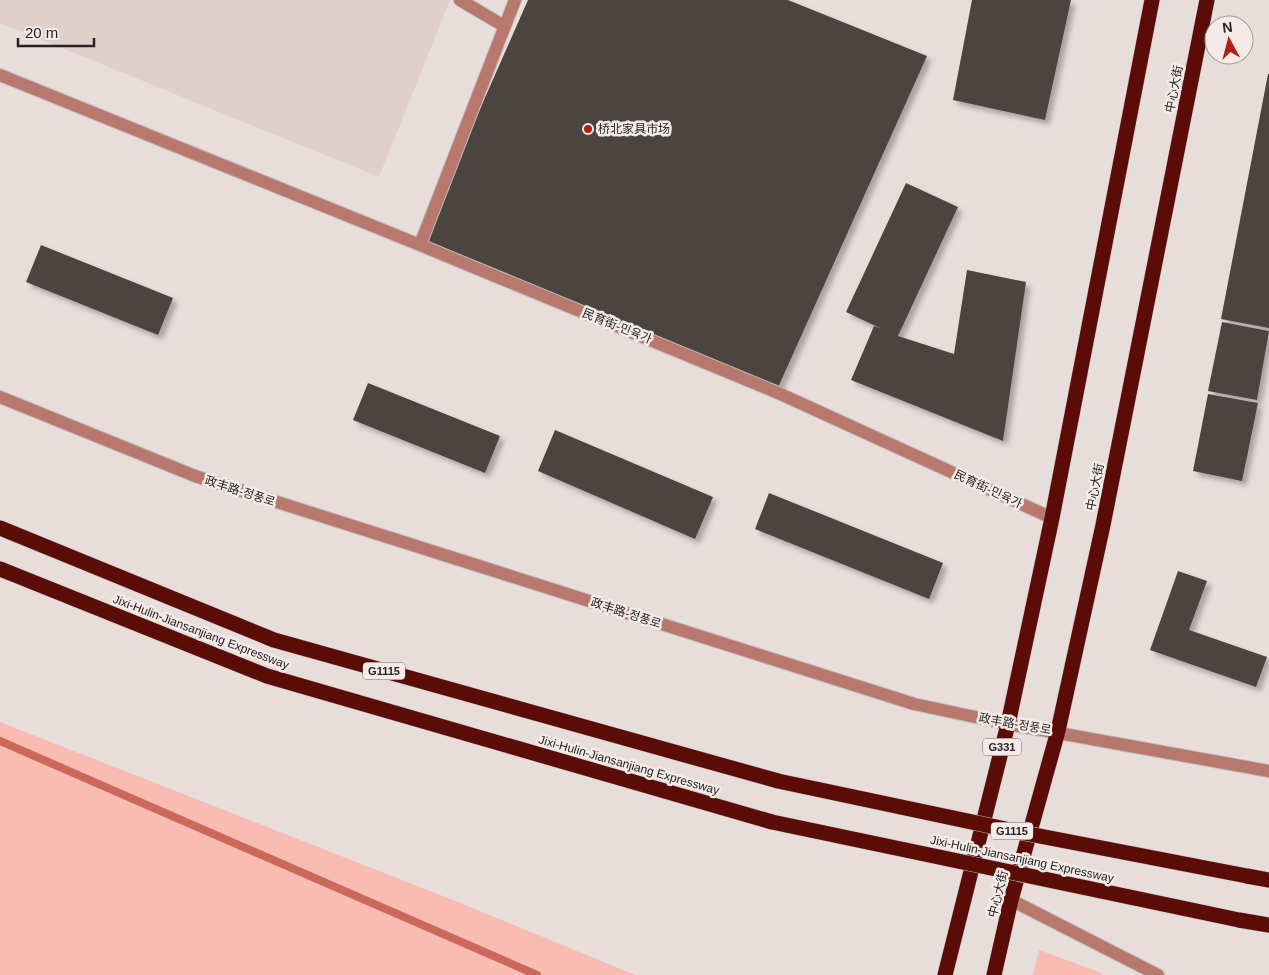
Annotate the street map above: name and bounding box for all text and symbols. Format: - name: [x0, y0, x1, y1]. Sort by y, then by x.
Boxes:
- scale bar: [18, 15, 94, 47]
- north arrow: [1204, 15, 1254, 65]
- text: N: [1221, 19, 1233, 36]
- text: 20 m: [25, 24, 58, 41]
- street label: 中心大街: [1163, 64, 1185, 114]
- place label: 桥北家具市场: [598, 122, 670, 136]
- marker: 桥北家具市场: [582, 123, 594, 135]
- street label: 民育街-민육가: [580, 306, 654, 346]
- street label: 中心大街: [1084, 462, 1106, 512]
- street label: 民育街-민육가: [952, 467, 1024, 511]
- street label: 政丰路-정풍로: [203, 473, 277, 509]
- street label: Jixi-Hulin-Jiansanjiang Expressway: [111, 592, 291, 672]
- street label: 政丰路-정풍로: [589, 595, 663, 631]
- road number: G1115: [363, 662, 405, 679]
- street label: 政丰路-정풍로: [978, 711, 1052, 737]
- street label: Jixi-Hulin-Jiansanjiang Expressway: [537, 732, 721, 798]
- road number: G331: [983, 739, 1021, 756]
- road number: G1115: [991, 822, 1033, 839]
- street label: Jixi-Hulin-Jiansanjiang Expressway: [929, 833, 1115, 885]
- street label: 中心大街: [985, 869, 1011, 919]

